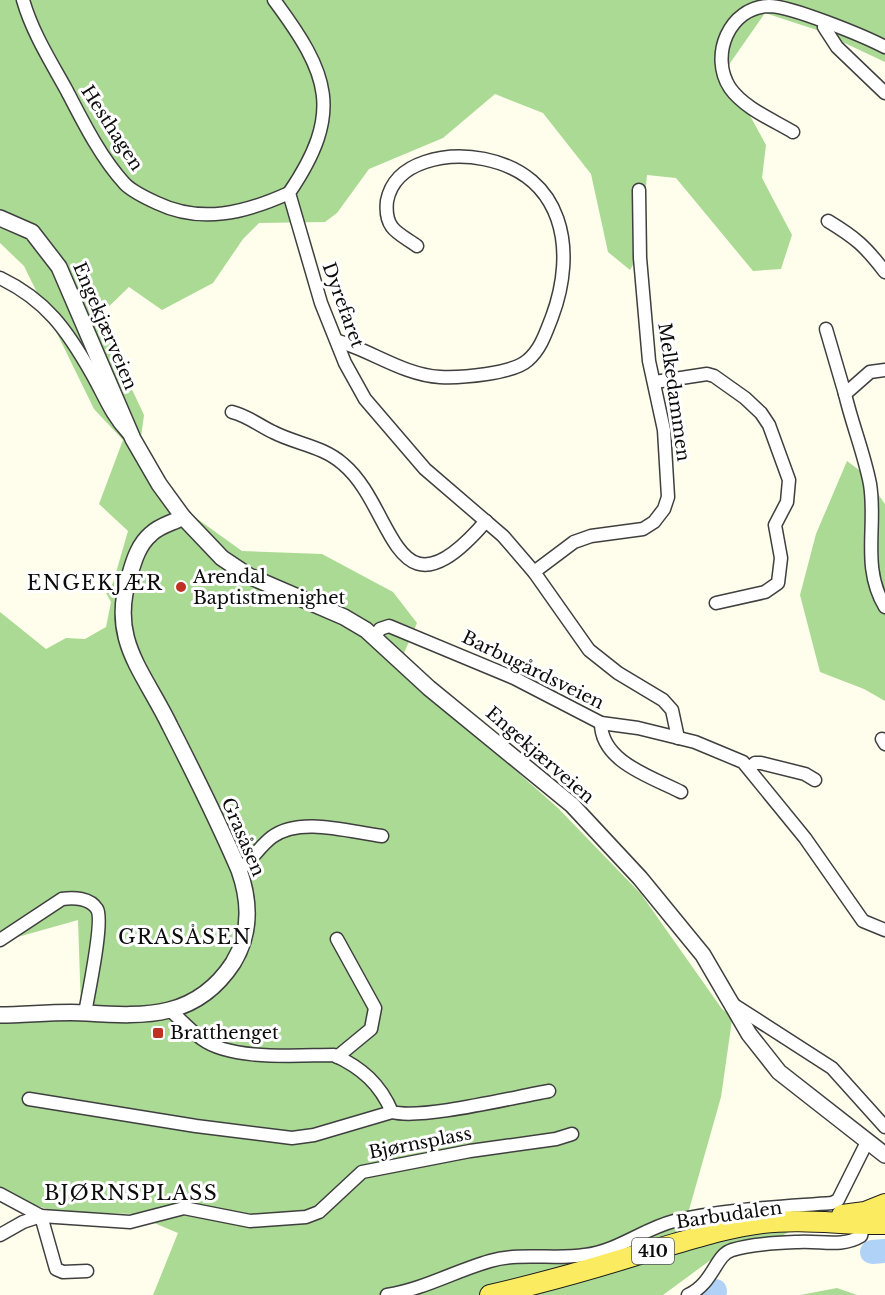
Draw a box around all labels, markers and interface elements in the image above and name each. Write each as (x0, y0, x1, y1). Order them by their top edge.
street label: Hesthagen (76, 81, 148, 175)
street label: Engekjærveien (68, 259, 142, 393)
street label: Dyrefaret (317, 259, 369, 351)
street label: Melkedammen (653, 321, 695, 463)
place label: Arendal Baptistmenighet (192, 566, 346, 609)
district label: ENGEKJÆR (27, 571, 163, 595)
marker: Arendal Baptistmenighet (174, 580, 188, 594)
street label: Barbugårdsveien (458, 626, 608, 714)
street label: Engekjærveien (481, 702, 599, 808)
street label: Grasåsen (217, 794, 269, 880)
district label: GRASÅSEN (118, 924, 252, 949)
place label: Bratthenget (170, 1022, 279, 1044)
marker: Bratthenget (151, 1026, 165, 1040)
street label: Bjørnsplass (367, 1122, 473, 1164)
district label: BJØRNSPLASS (44, 1181, 218, 1205)
street label: Barbudalen (675, 1197, 783, 1233)
road number: 410 (632, 1238, 674, 1264)

